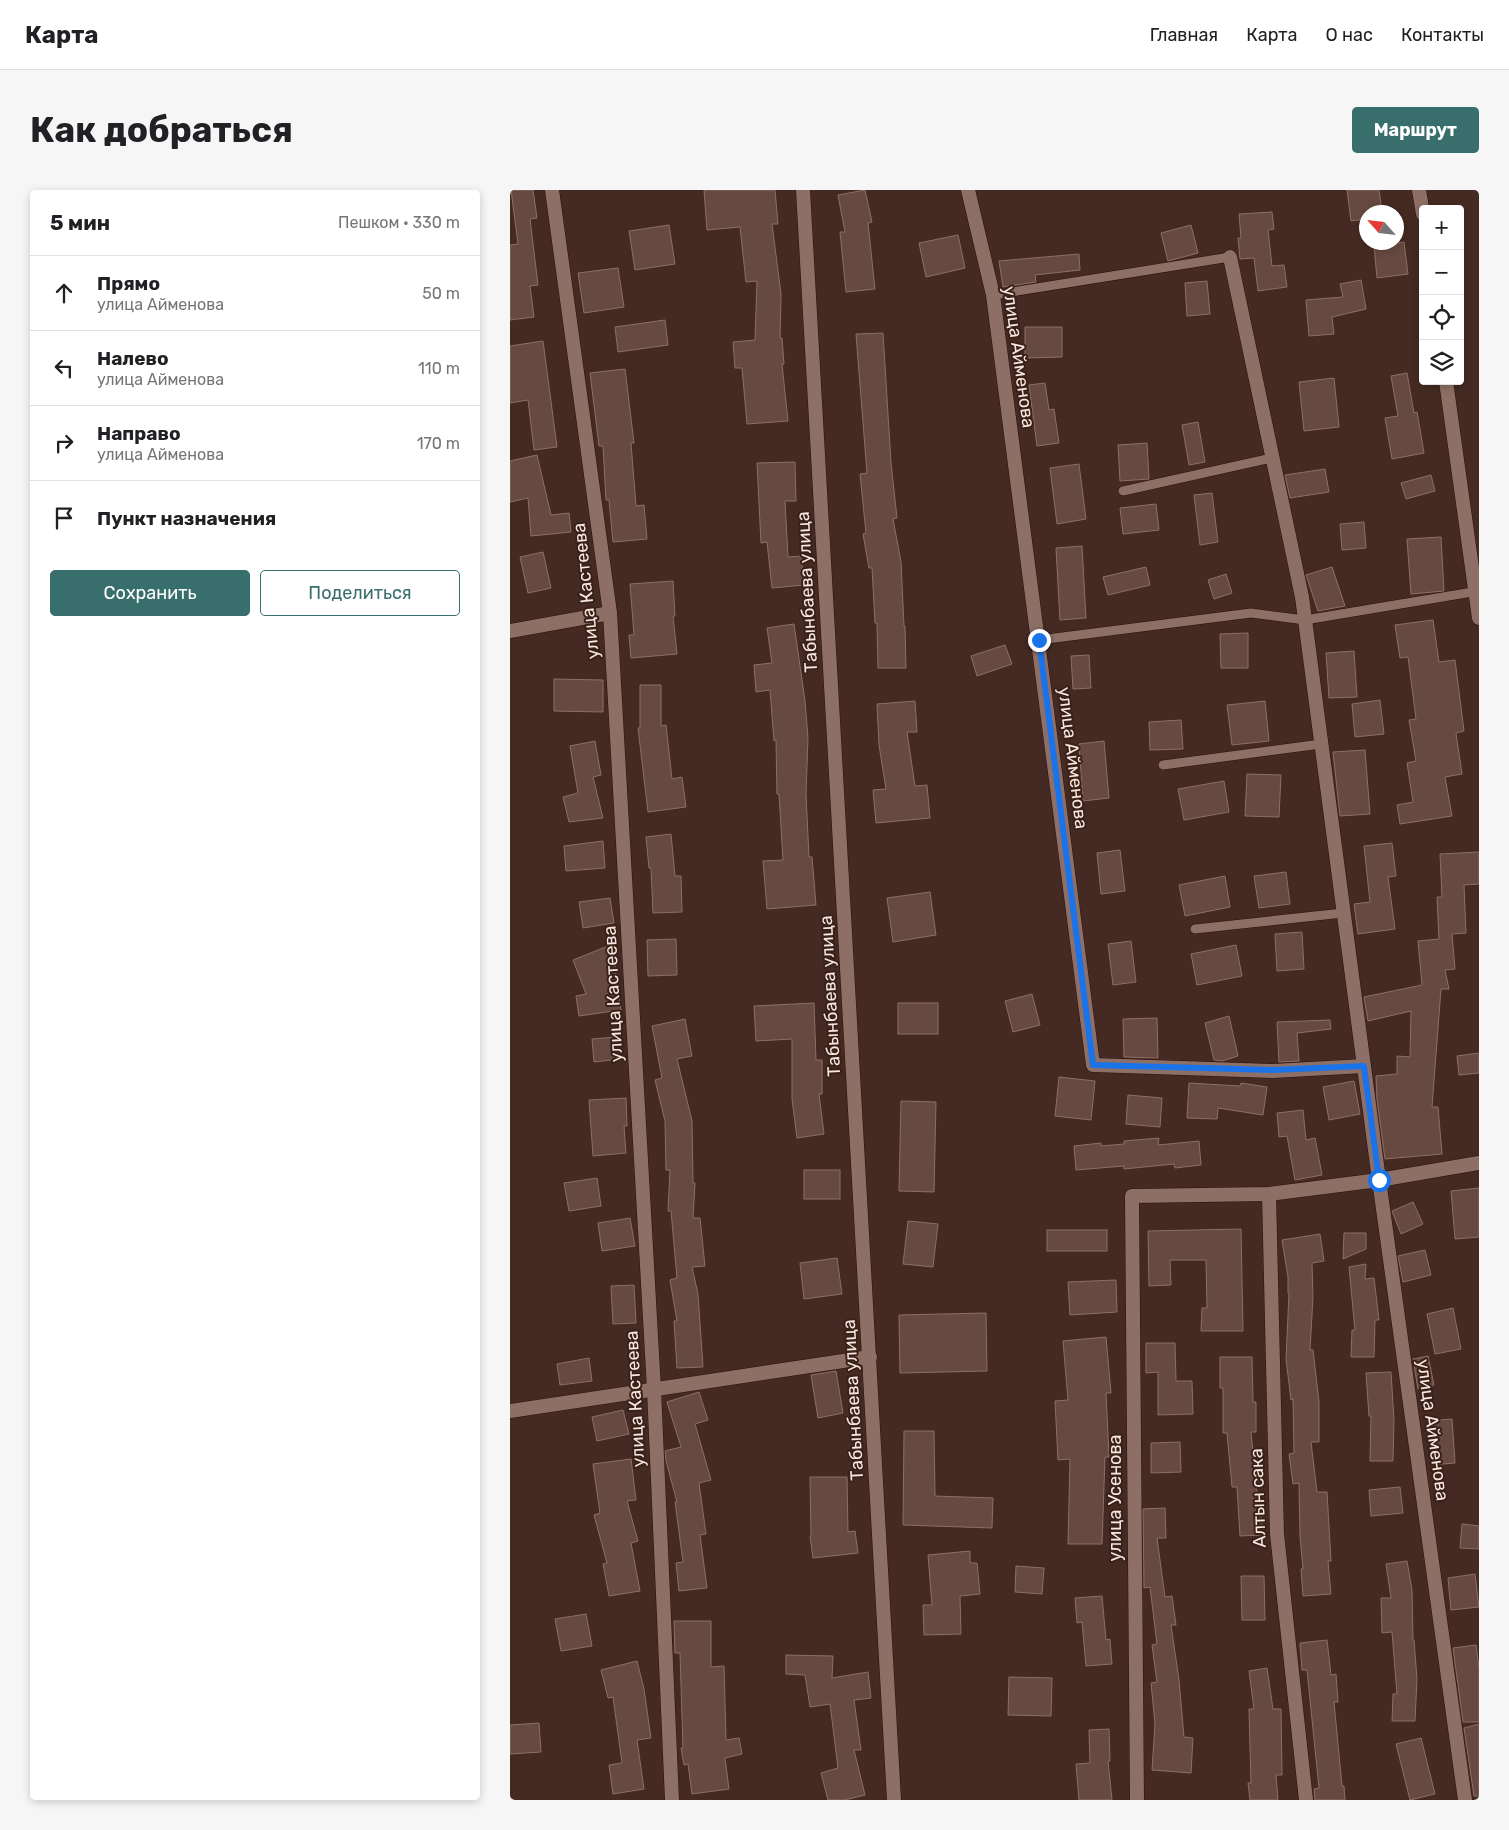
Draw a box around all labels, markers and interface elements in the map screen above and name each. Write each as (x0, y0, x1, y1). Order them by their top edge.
text: Карта (25, 21, 98, 49)
text: Главная (1150, 24, 1218, 46)
text: Карта (1246, 24, 1298, 46)
text: О нас (1326, 24, 1373, 46)
text: Контакты (1401, 24, 1484, 46)
button: Маршрут (1352, 107, 1479, 153)
text: Как добраться (30, 109, 293, 151)
north arrow (1359, 205, 1404, 250)
map controls (1419, 205, 1464, 385)
button: + (1419, 205, 1464, 250)
text: 5 мин (50, 210, 110, 235)
text: Пешком · 330 m (338, 213, 460, 232)
button: − (1419, 250, 1464, 295)
text: Прямо (97, 272, 160, 295)
icon: ahead (50, 279, 78, 307)
text: 50 m (422, 284, 460, 303)
street label: улица Айменова (998, 285, 1040, 429)
text: улица Айменова (97, 295, 224, 314)
button: locate (1419, 295, 1464, 340)
button: layers (1419, 340, 1464, 385)
text: Налево (97, 347, 169, 370)
icon: left (50, 354, 78, 382)
text: 110 m (418, 359, 460, 378)
text: улица Айменова (97, 370, 224, 389)
text: Направо (97, 422, 181, 445)
icon: right (50, 429, 78, 457)
text: 170 m (417, 434, 460, 453)
text: улица Айменова (97, 445, 224, 464)
icon: arrive (50, 504, 78, 532)
text: Пункт назначения (97, 507, 276, 530)
street label: Табынбаева улица (792, 511, 822, 673)
street label: улица Кастеева (568, 522, 604, 660)
button: Сохранить (50, 570, 250, 616)
button: Поделиться (260, 570, 460, 616)
route end (1028, 629, 1051, 652)
street label: улица Айменова (1053, 686, 1093, 830)
street label: Табынбаева улица (815, 915, 845, 1077)
street label: улица Кастеева (598, 925, 628, 1063)
route start (1368, 1169, 1391, 1192)
street label: Табынбаева улица (838, 1319, 868, 1481)
street label: улица Кастеева (620, 1330, 650, 1468)
street label: улица Айменова (1412, 1358, 1454, 1502)
street label: улица Усенова (1104, 1435, 1126, 1561)
street label: Алтын сака (1245, 1448, 1271, 1548)

